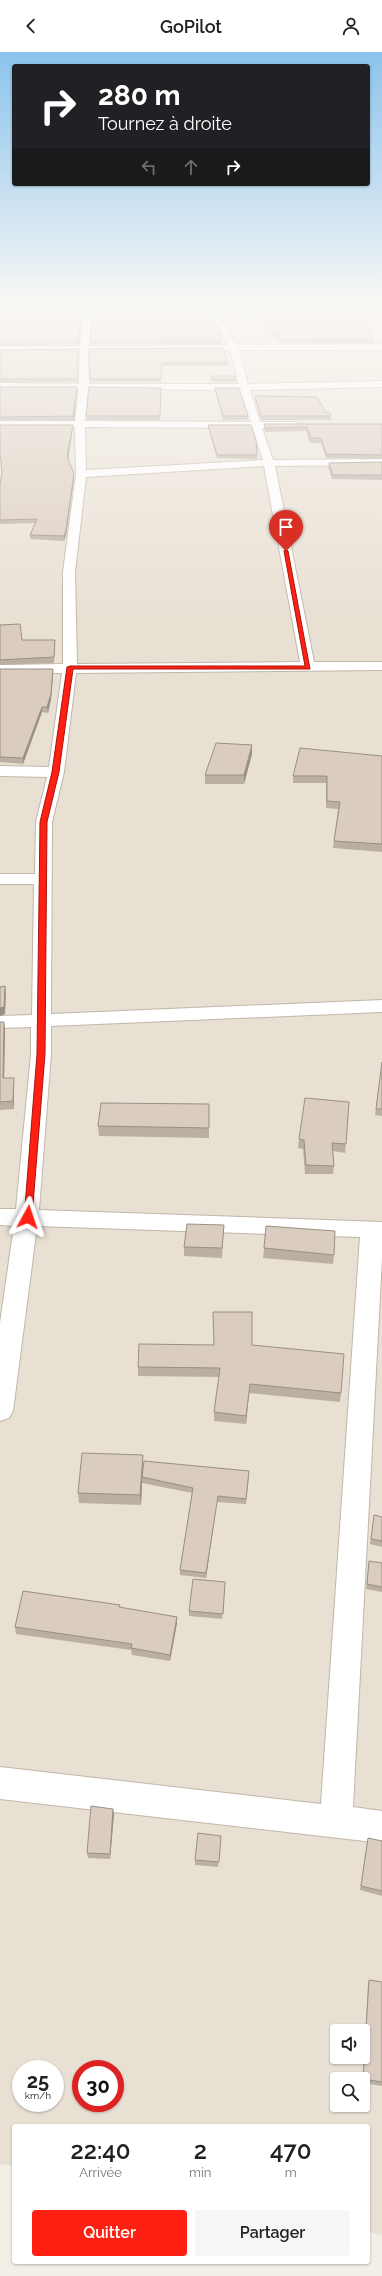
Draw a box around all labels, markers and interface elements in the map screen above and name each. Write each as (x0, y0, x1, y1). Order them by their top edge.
icon: back (20, 15, 42, 37)
icon: person (340, 15, 362, 37)
text: GoPilot (160, 16, 222, 37)
text: 280 m (98, 79, 181, 112)
icon: right (32, 80, 84, 132)
text: Tournez à droite (98, 113, 232, 134)
icon: left (138, 156, 160, 178)
icon: ahead (180, 156, 202, 178)
icon: right (222, 156, 244, 178)
pin (269, 510, 303, 551)
icon: arrive (275, 516, 297, 538)
position arrow (7, 1196, 49, 1238)
map controls (330, 2024, 370, 2112)
button: sound (330, 2024, 370, 2064)
speed limit sign: 30 (72, 2060, 124, 2112)
text: 25 (27, 2069, 49, 2093)
button: search (330, 2072, 370, 2112)
text: km/h (25, 2090, 51, 2101)
text: 22:40 (71, 2136, 131, 2165)
text: 2 (194, 2136, 207, 2165)
text: 470 (270, 2136, 311, 2165)
text: Arrivée (79, 2165, 122, 2180)
text: min (189, 2165, 211, 2180)
text: m (285, 2165, 297, 2180)
button: Quitter (32, 2210, 187, 2256)
button: Partager (195, 2210, 350, 2256)

